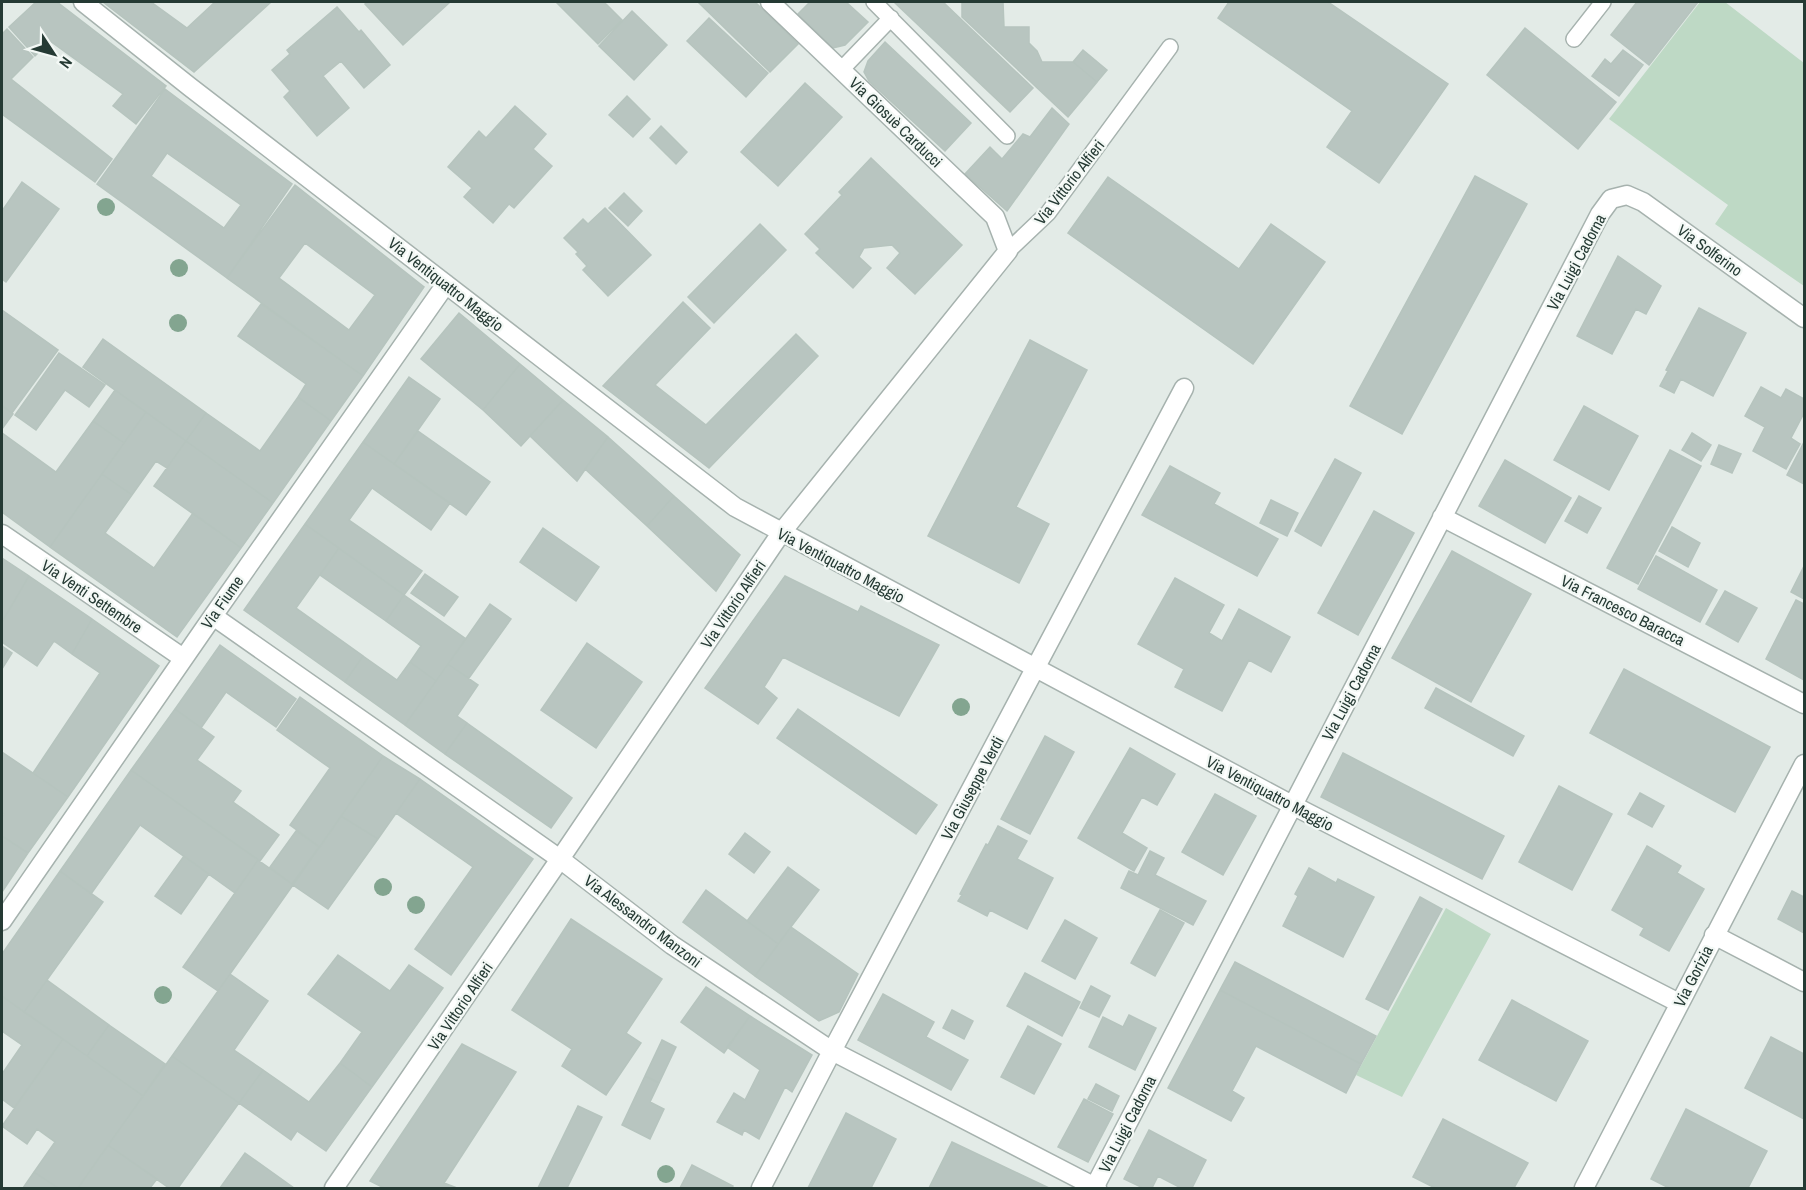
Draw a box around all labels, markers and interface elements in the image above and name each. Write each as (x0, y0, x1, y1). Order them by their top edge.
north arrow (24, 24, 84, 84)
text: N (54, 53, 78, 73)
street label: Via Giosuè Carducci (845, 72, 947, 172)
street label: Via Vittorio Alfieri (1029, 135, 1109, 229)
street label: Via Luigi Cadorna (1541, 209, 1611, 314)
street label: Via Solferino (1673, 219, 1747, 281)
street label: Via Ventiquattro Maggio (384, 232, 508, 336)
street label: Via Ventiquattro Maggio (773, 522, 909, 608)
street label: Via Venti Settembre (37, 554, 147, 638)
street label: Via Vittorio Alfieri (695, 555, 771, 653)
street label: Via Francesco Baracca (1557, 569, 1689, 651)
street label: Via Fiume (196, 571, 248, 633)
street label: Via Luigi Cadorna (1316, 639, 1386, 744)
street label: Via Giuseppe Verdi (935, 732, 1009, 844)
street label: Via Ventiquattro Maggio (1202, 750, 1338, 836)
street label: Via Alessandro Manzoni (580, 869, 706, 973)
street label: Via Gorizia (1668, 941, 1718, 1010)
street label: Via Vittorio Alfieri (422, 957, 498, 1055)
street label: Via Luigi Cadorna (1093, 1071, 1161, 1176)

